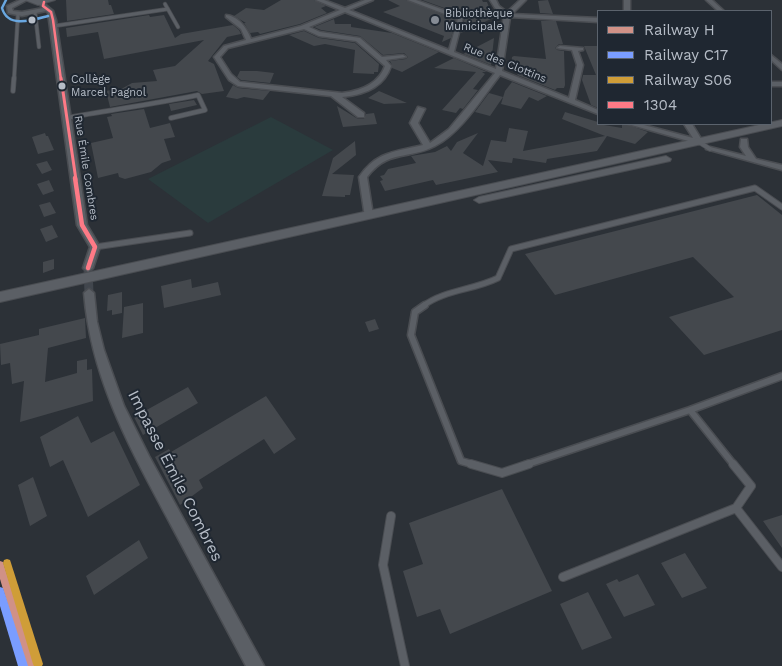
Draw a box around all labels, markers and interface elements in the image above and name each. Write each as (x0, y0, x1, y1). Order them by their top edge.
place label: Bibliothèque Municipale (445, 7, 513, 33)
legend (597, 10, 772, 125)
marker: Bibliothèque Municipale (429, 14, 441, 26)
unlabelled marker (27, 15, 37, 25)
text: Railway H (644, 21, 715, 39)
street label: Rue des Clottins (462, 40, 548, 86)
text: Railway C17 (644, 46, 728, 64)
text: Railway S06 (644, 71, 732, 89)
place label: Collège Marcel Pagnol (71, 73, 146, 99)
marker: Collège Marcel Pagnol (57, 81, 67, 91)
text: 1304 (644, 96, 677, 114)
street label: Rue Émile Combres (71, 115, 101, 221)
street label: Impasse Émile Combres (123, 387, 227, 565)

